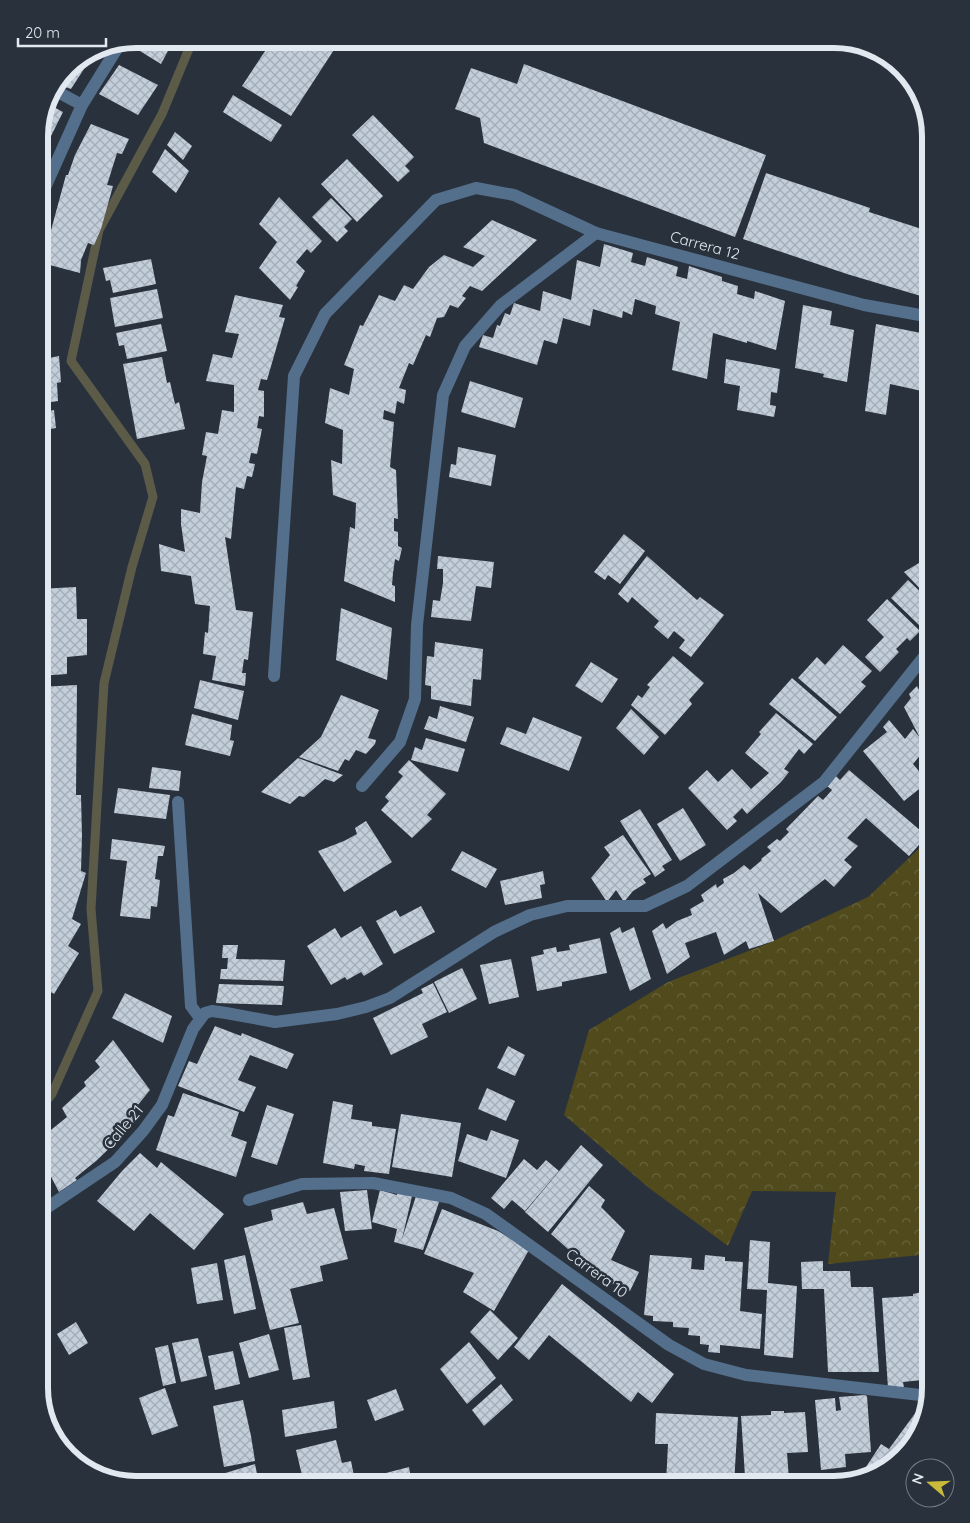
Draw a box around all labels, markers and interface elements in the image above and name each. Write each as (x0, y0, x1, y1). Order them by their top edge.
scale bar (18, 15, 105, 47)
text: 20 m (25, 23, 60, 42)
street label: Carrera 12 (668, 227, 742, 263)
street label: Calle 21 (99, 1101, 147, 1153)
street label: Carrera 10 (562, 1244, 632, 1302)
north arrow (905, 1458, 955, 1508)
text: N (908, 1471, 928, 1487)

